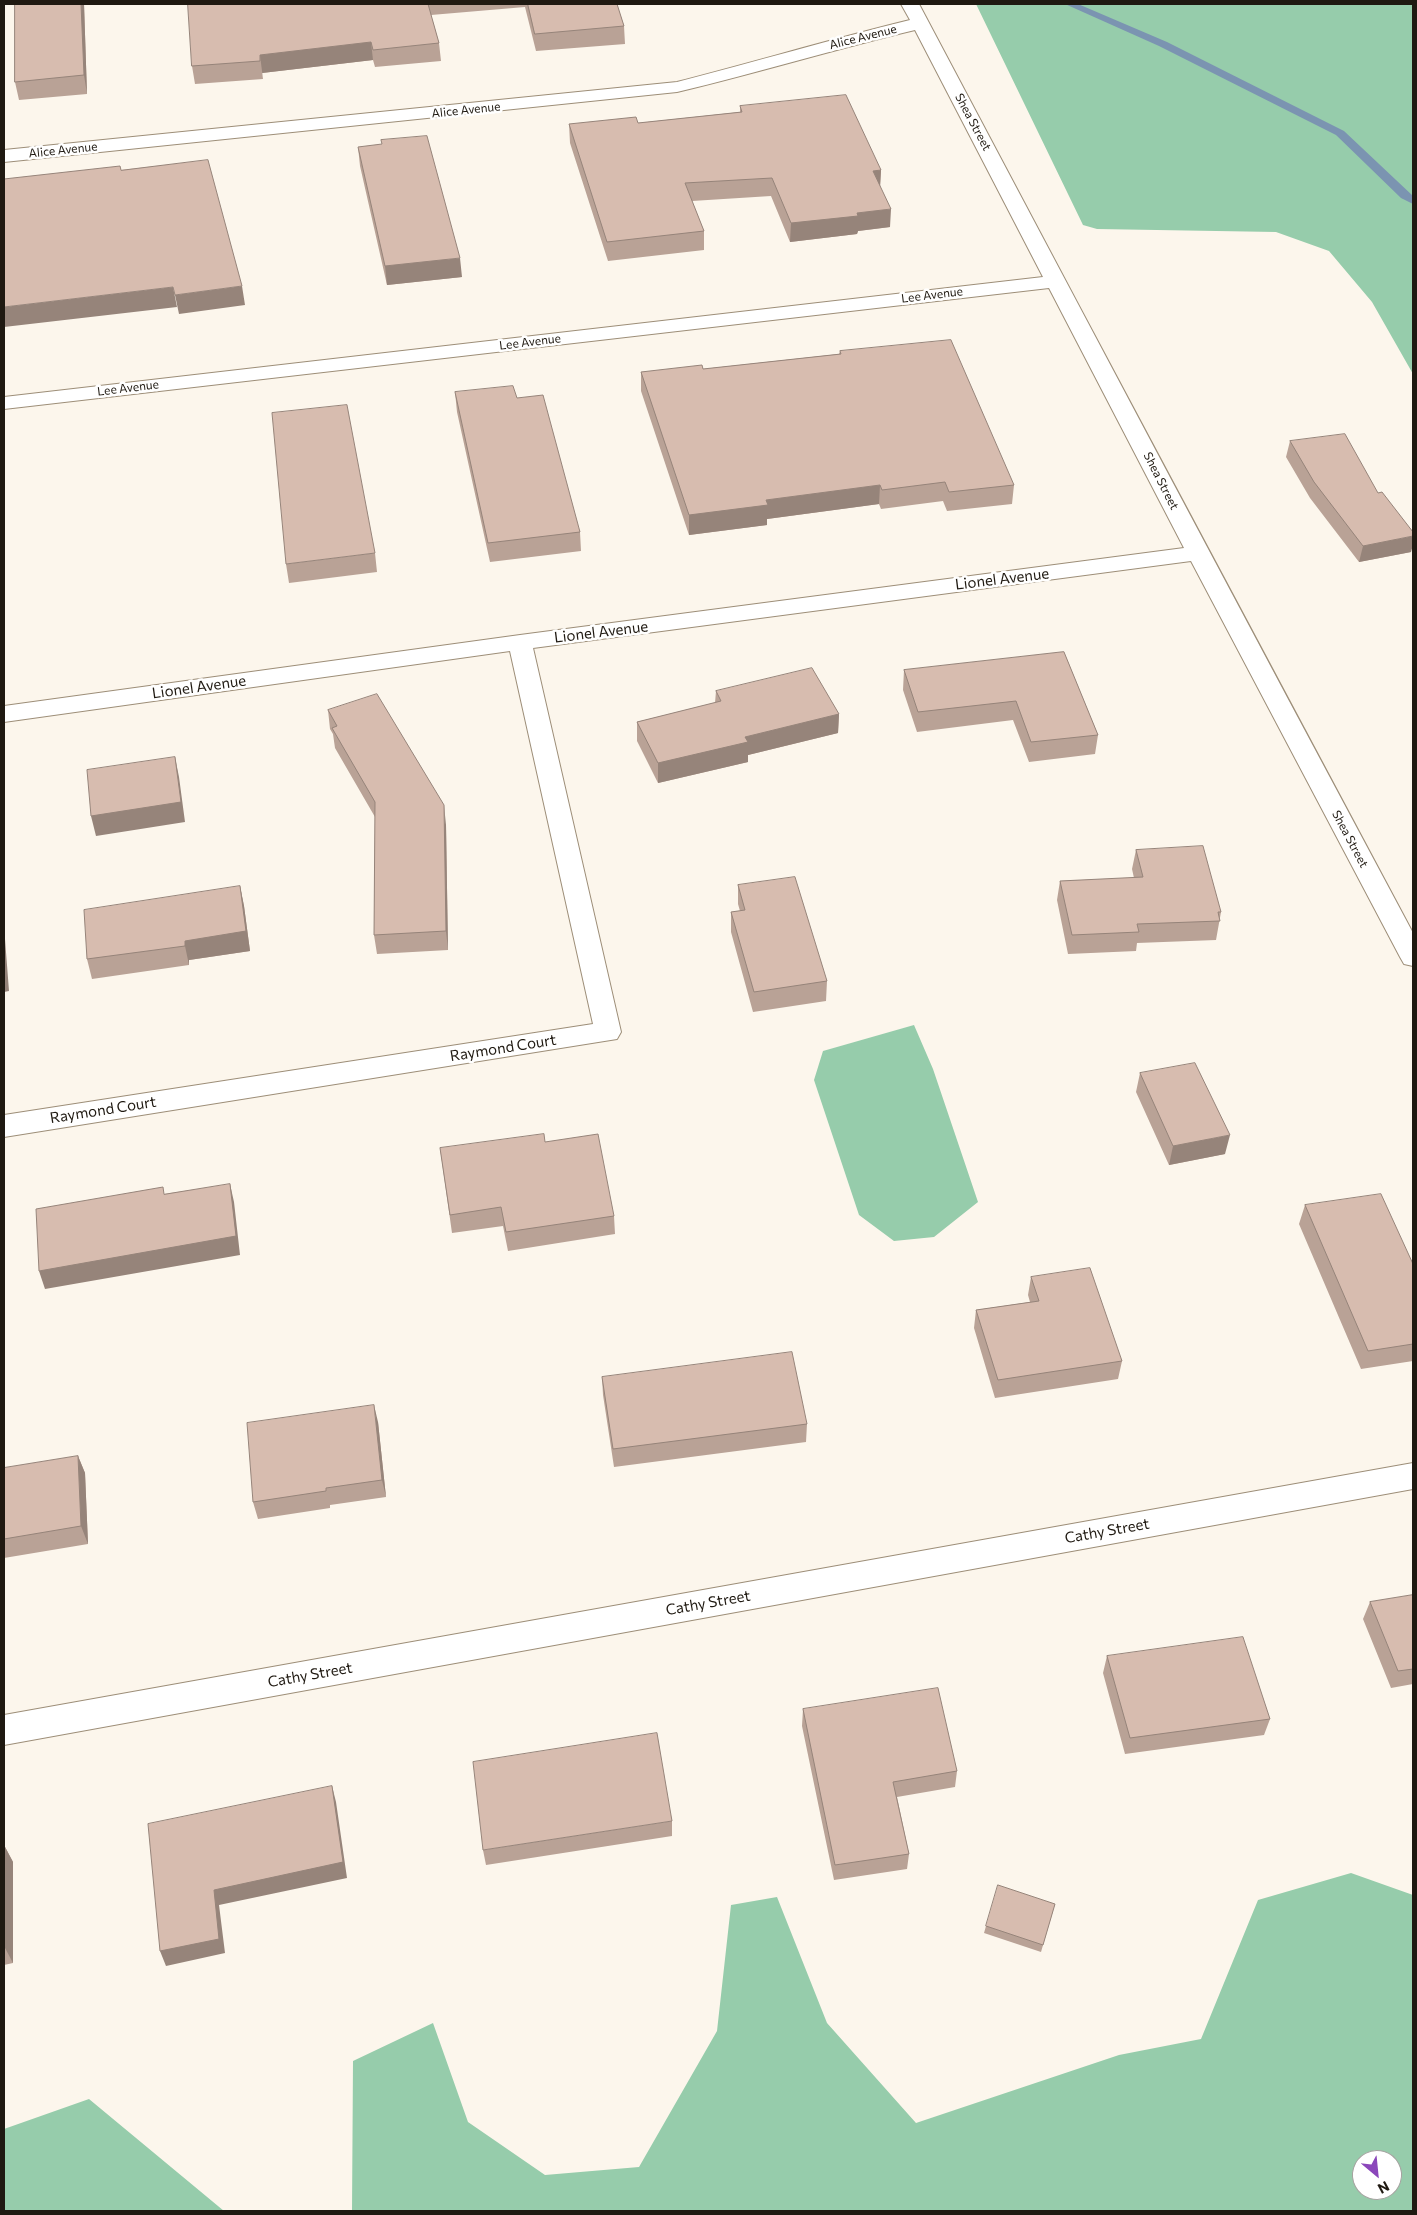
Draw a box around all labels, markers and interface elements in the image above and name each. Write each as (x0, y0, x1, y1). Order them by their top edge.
street label: Alice Avenue (828, 22, 898, 52)
street label: Shea Street (952, 91, 994, 153)
street label: Alice Avenue (431, 99, 501, 121)
street label: Alice Avenue (28, 139, 98, 161)
street label: Lee Avenue (900, 284, 964, 306)
street label: Lee Avenue (498, 331, 562, 353)
street label: Lee Avenue (96, 377, 160, 399)
street label: Shea Street (1140, 450, 1182, 512)
street label: Lionel Avenue (954, 564, 1050, 594)
street label: Lionel Avenue (553, 617, 649, 647)
street label: Lionel Avenue (151, 672, 247, 702)
street label: Shea Street (1329, 808, 1371, 870)
street label: Raymond Court (449, 1031, 557, 1065)
street label: Raymond Court (49, 1093, 157, 1127)
street label: Cathy Street (1063, 1515, 1151, 1547)
street label: Cathy Street (664, 1587, 752, 1619)
street label: Cathy Street (266, 1659, 354, 1691)
north arrow (1352, 2150, 1402, 2200)
text: N (1375, 2178, 1392, 2198)

